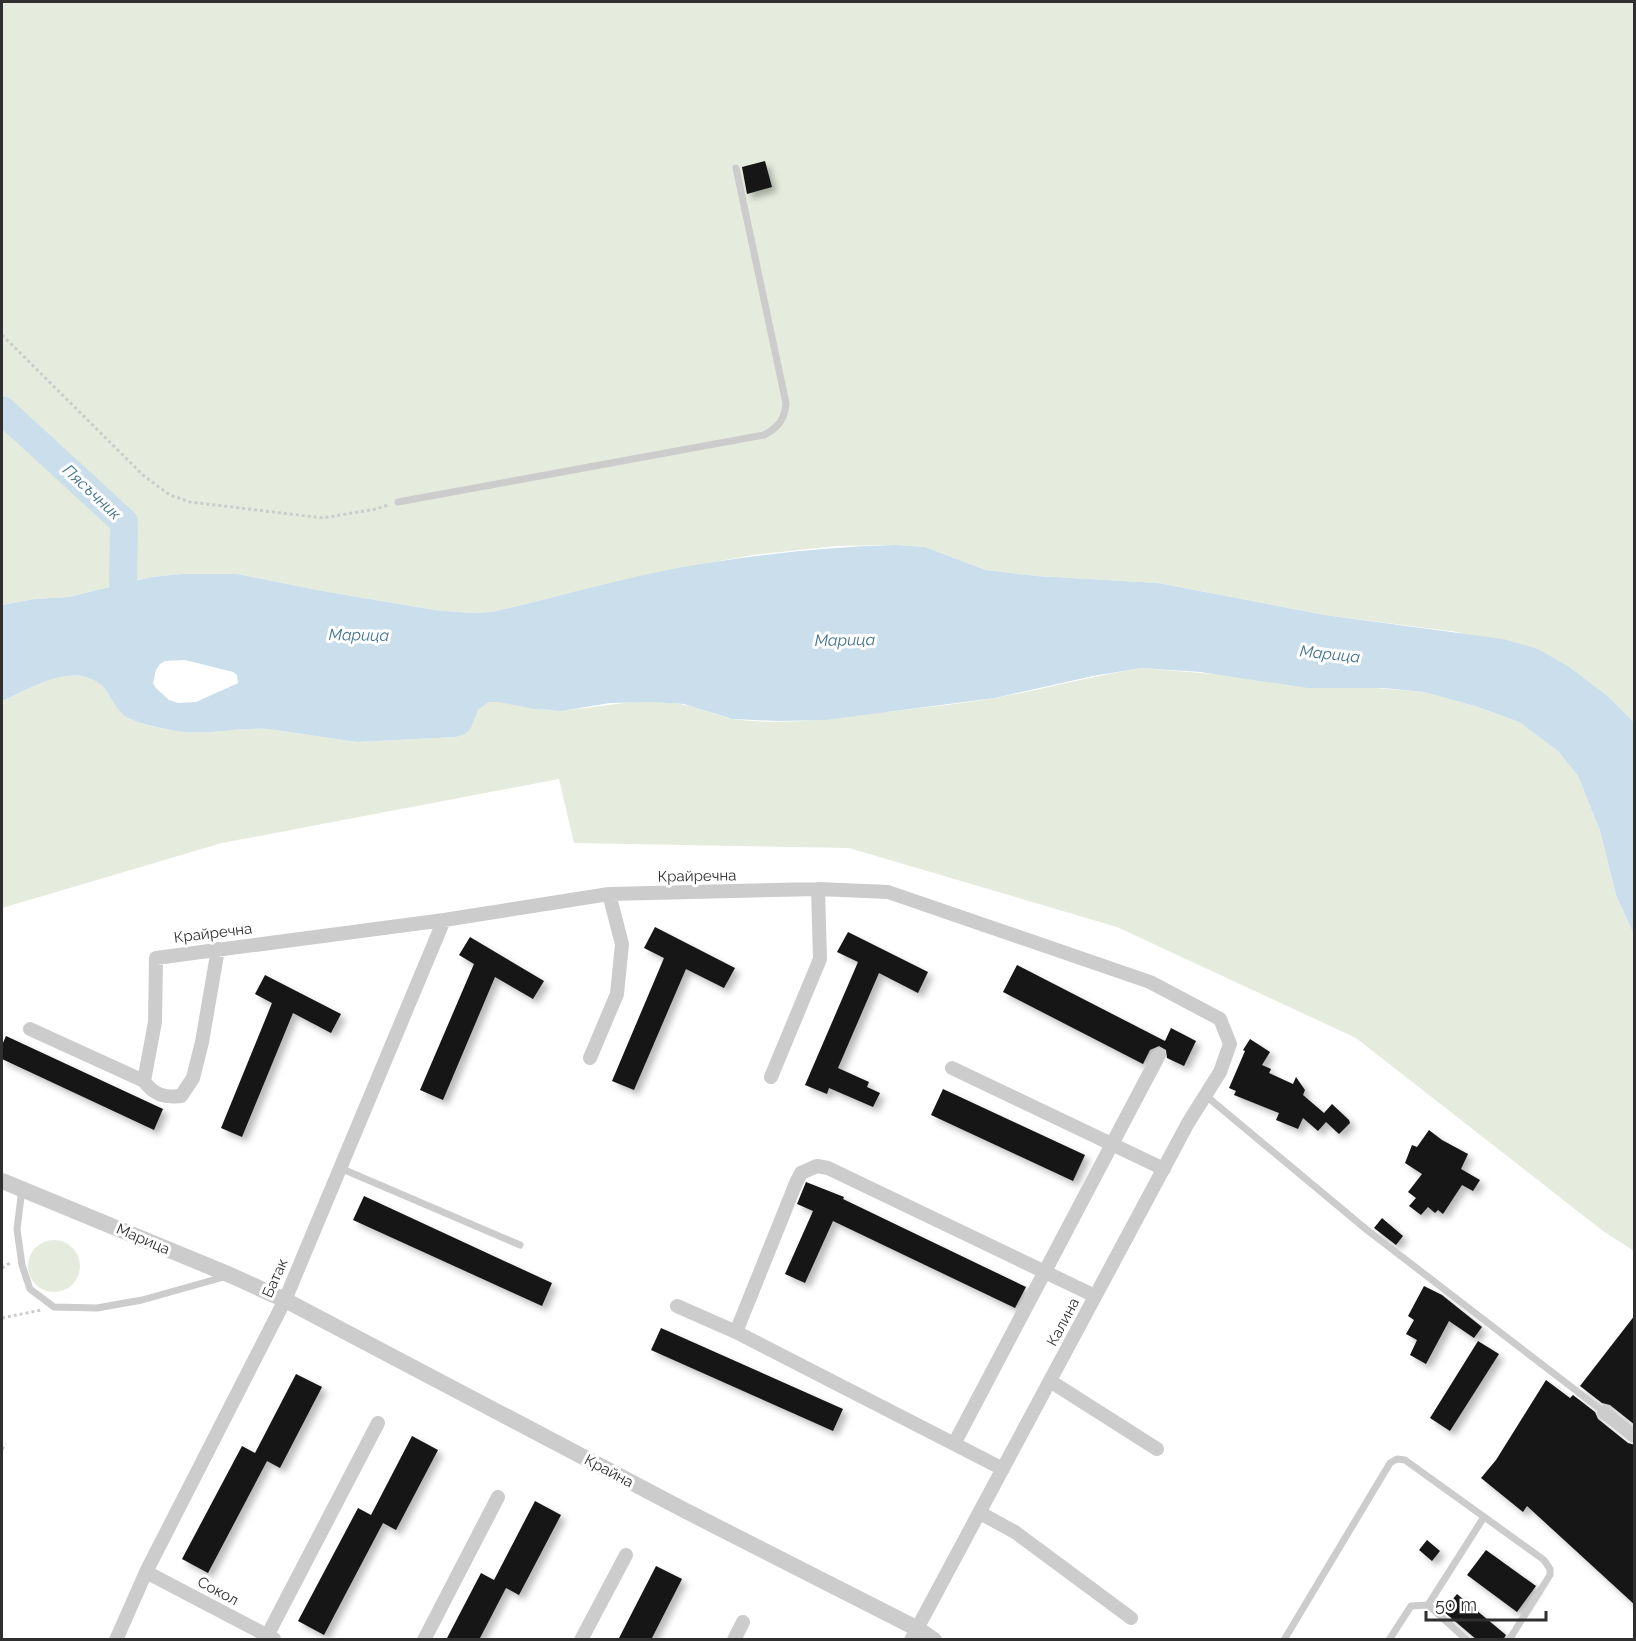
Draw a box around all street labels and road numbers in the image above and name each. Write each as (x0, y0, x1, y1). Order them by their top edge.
street label: Крайречна (658, 866, 736, 886)
street label: Крайречна (173, 919, 253, 947)
street label: Марица (114, 1220, 172, 1258)
street label: Батак (258, 1255, 292, 1300)
street label: Калина (1043, 1295, 1083, 1349)
street label: Крайна (581, 1451, 637, 1491)
street label: Сокол (194, 1573, 242, 1609)

